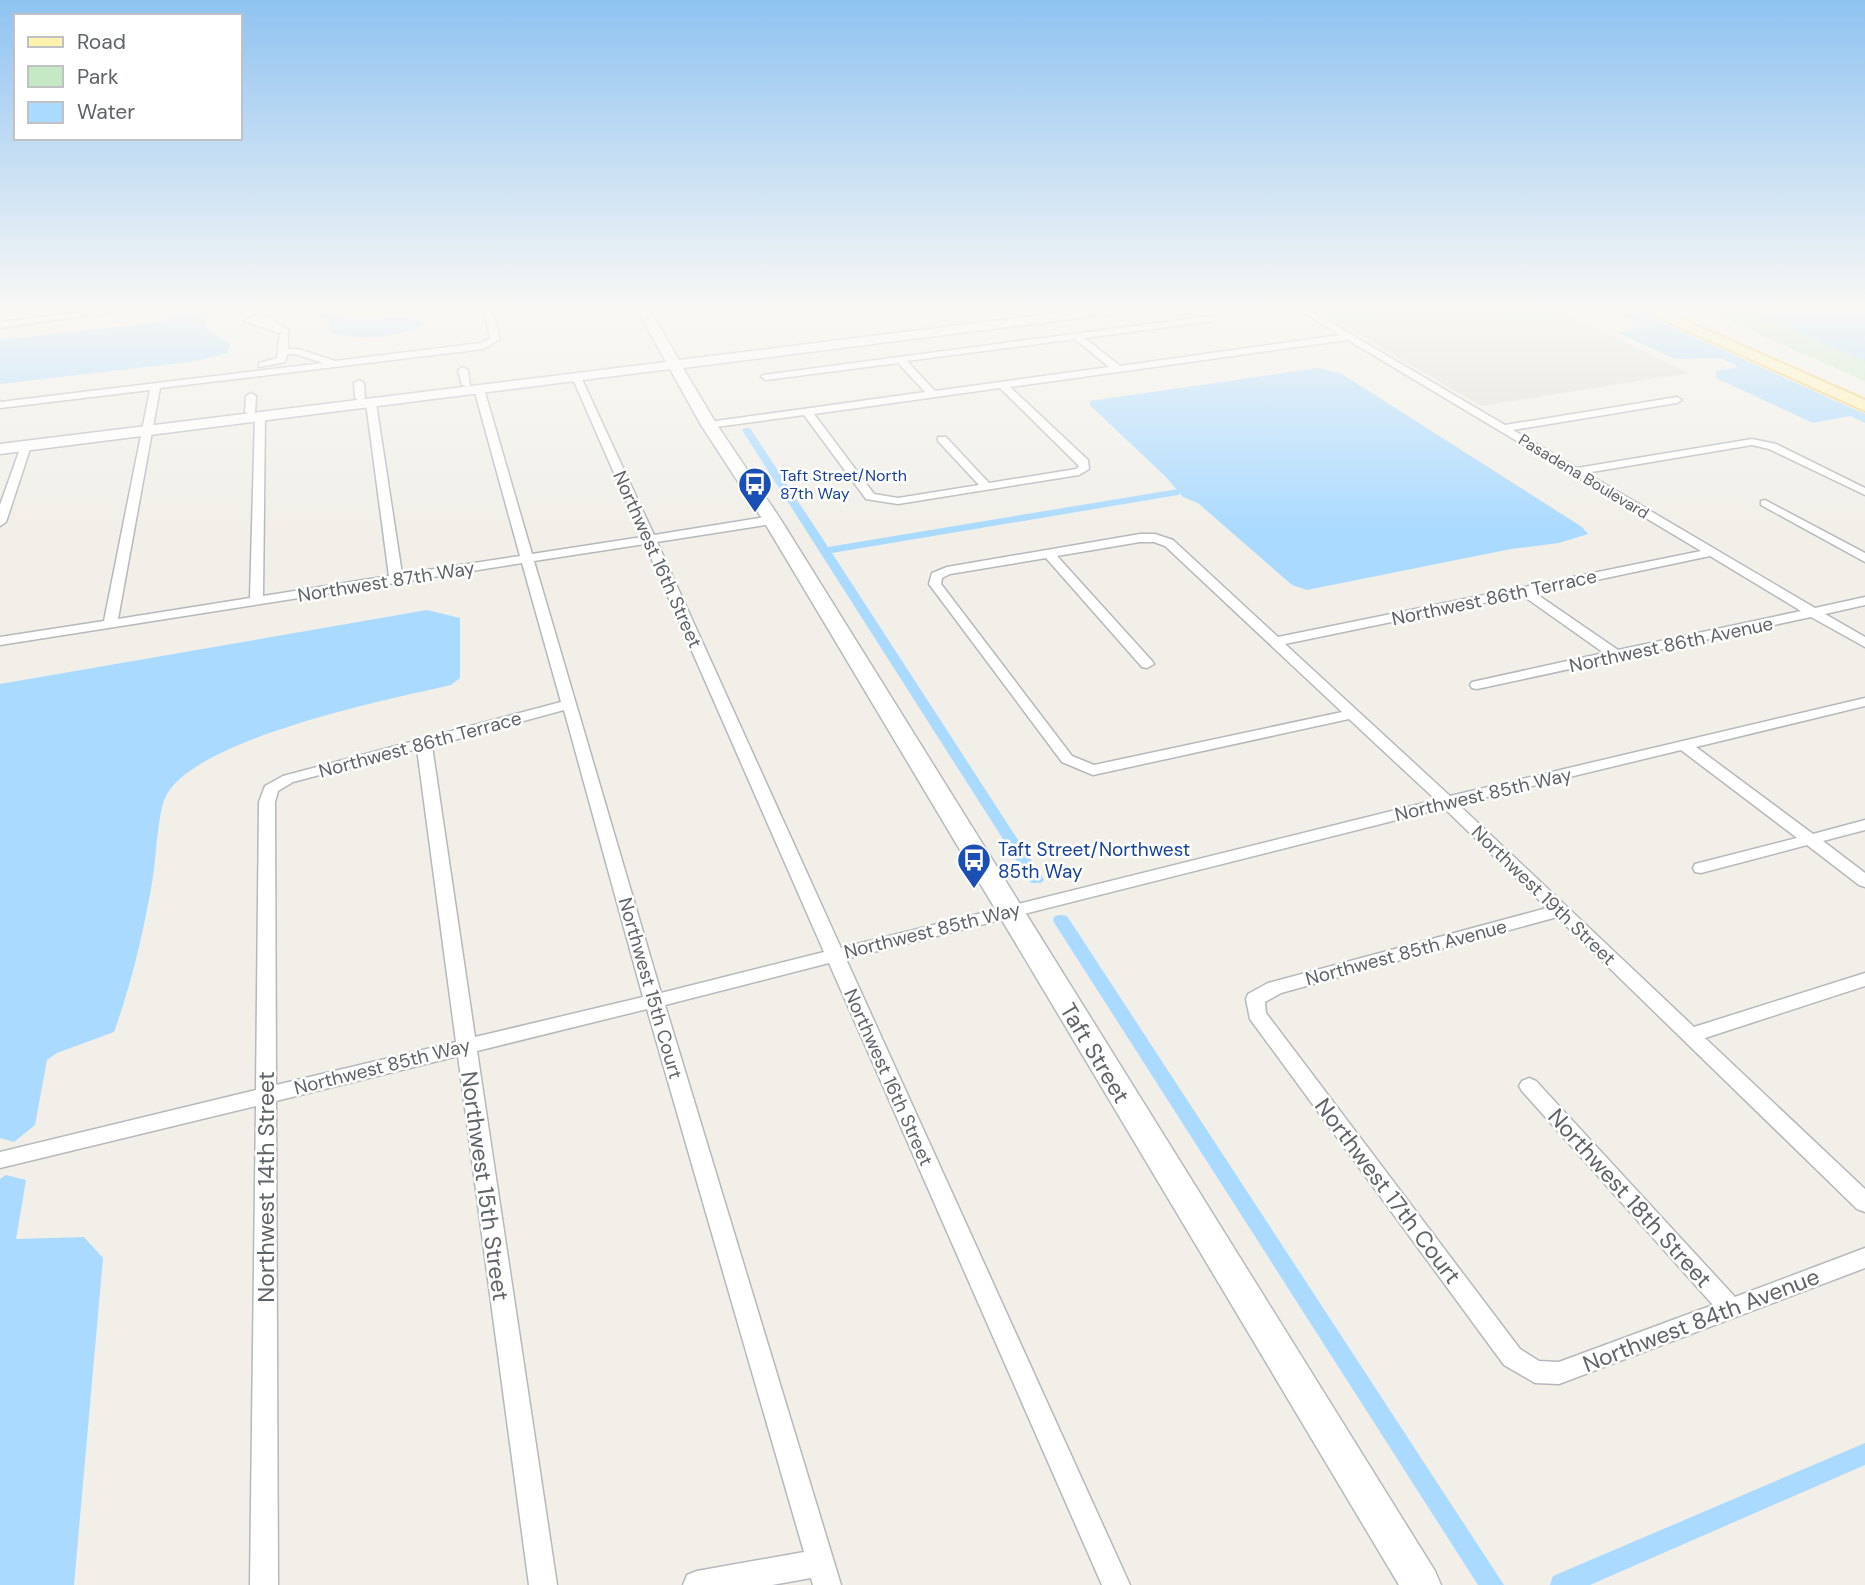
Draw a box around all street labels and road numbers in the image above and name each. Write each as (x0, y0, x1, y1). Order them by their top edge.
street label: Pasadena Boulevard (1515, 429, 1653, 524)
street label: Northwest 16th Street (607, 467, 708, 652)
street label: Northwest 87th Way (296, 555, 477, 608)
street label: Northwest 86th Terrace (1389, 564, 1599, 631)
street label: Northwest 86th Avenue (1567, 611, 1775, 678)
street label: Northwest 86th Terrace (316, 705, 524, 784)
street label: Northwest 85th Way (1392, 762, 1575, 827)
street label: Northwest 19th Street (1466, 820, 1621, 971)
street label: Northwest 15th Court (613, 895, 688, 1082)
street label: Northwest 85th Way (841, 896, 1023, 965)
street label: Northwest 85th Avenue (1303, 914, 1510, 991)
street label: Northwest 16th Street (838, 985, 939, 1170)
street label: Taft Street (1053, 997, 1137, 1109)
street label: Northwest 85th Way (291, 1032, 473, 1101)
street label: Northwest 15th Street (454, 1069, 516, 1303)
street label: Northwest 14th Street (251, 1071, 281, 1303)
street label: Northwest 17th Court (1308, 1092, 1468, 1290)
street label: Northwest 18th Street (1541, 1102, 1719, 1294)
street label: Northwest 84th Avenue (1578, 1261, 1824, 1379)

